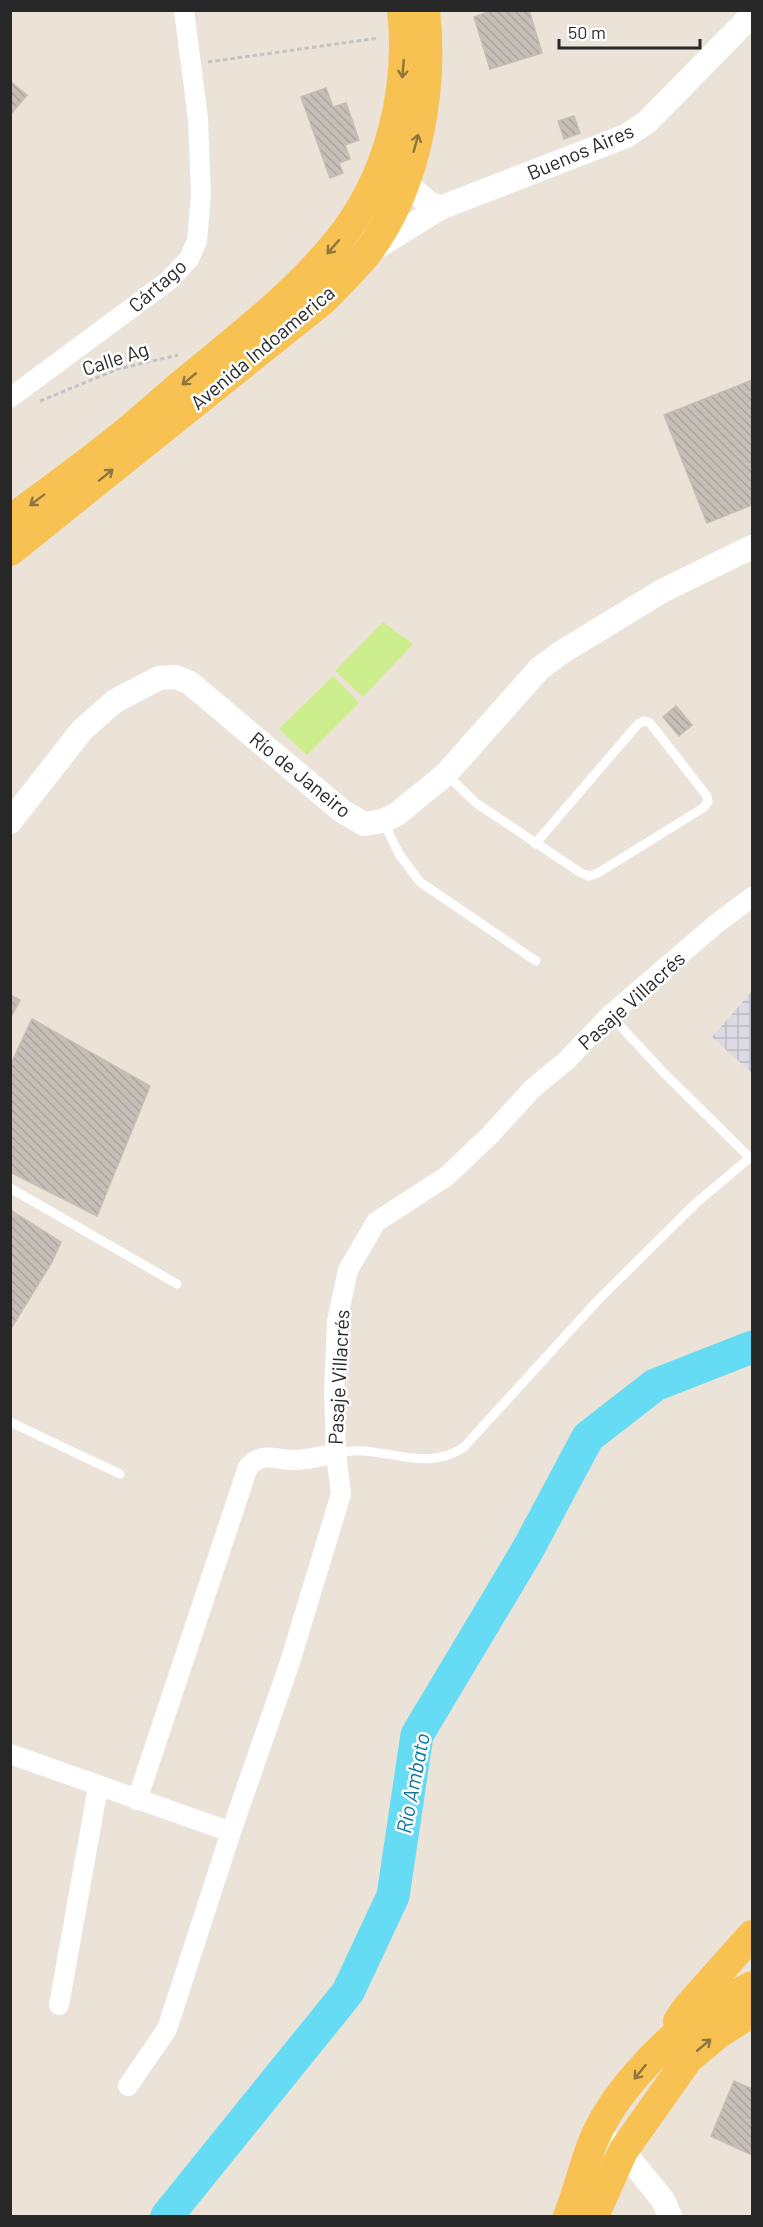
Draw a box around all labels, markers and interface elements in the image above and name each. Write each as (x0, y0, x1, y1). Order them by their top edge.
scale bar (559, 12, 700, 50)
text: 50 m (568, 21, 606, 43)
one-way arrow (397, 58, 408, 78)
street label: Buenos Aires (523, 118, 637, 184)
one-way arrow (410, 133, 422, 152)
one-way arrow (326, 239, 339, 255)
street label: Cártago (123, 253, 191, 317)
street label: Avenida Indoamerica (185, 280, 339, 414)
street label: Calle Ag (79, 336, 151, 380)
one-way arrow (181, 372, 197, 385)
one-way arrow (97, 469, 113, 482)
one-way arrow (29, 494, 45, 507)
street label: Río de Janeiro (246, 726, 356, 822)
street label: Pasaje Villacrés (573, 946, 689, 1054)
street label: Pasaje Villacrés (322, 1309, 354, 1445)
water label: Río Ambato (390, 1731, 434, 1835)
one-way arrow (696, 2039, 712, 2052)
one-way arrow (634, 2064, 647, 2080)

